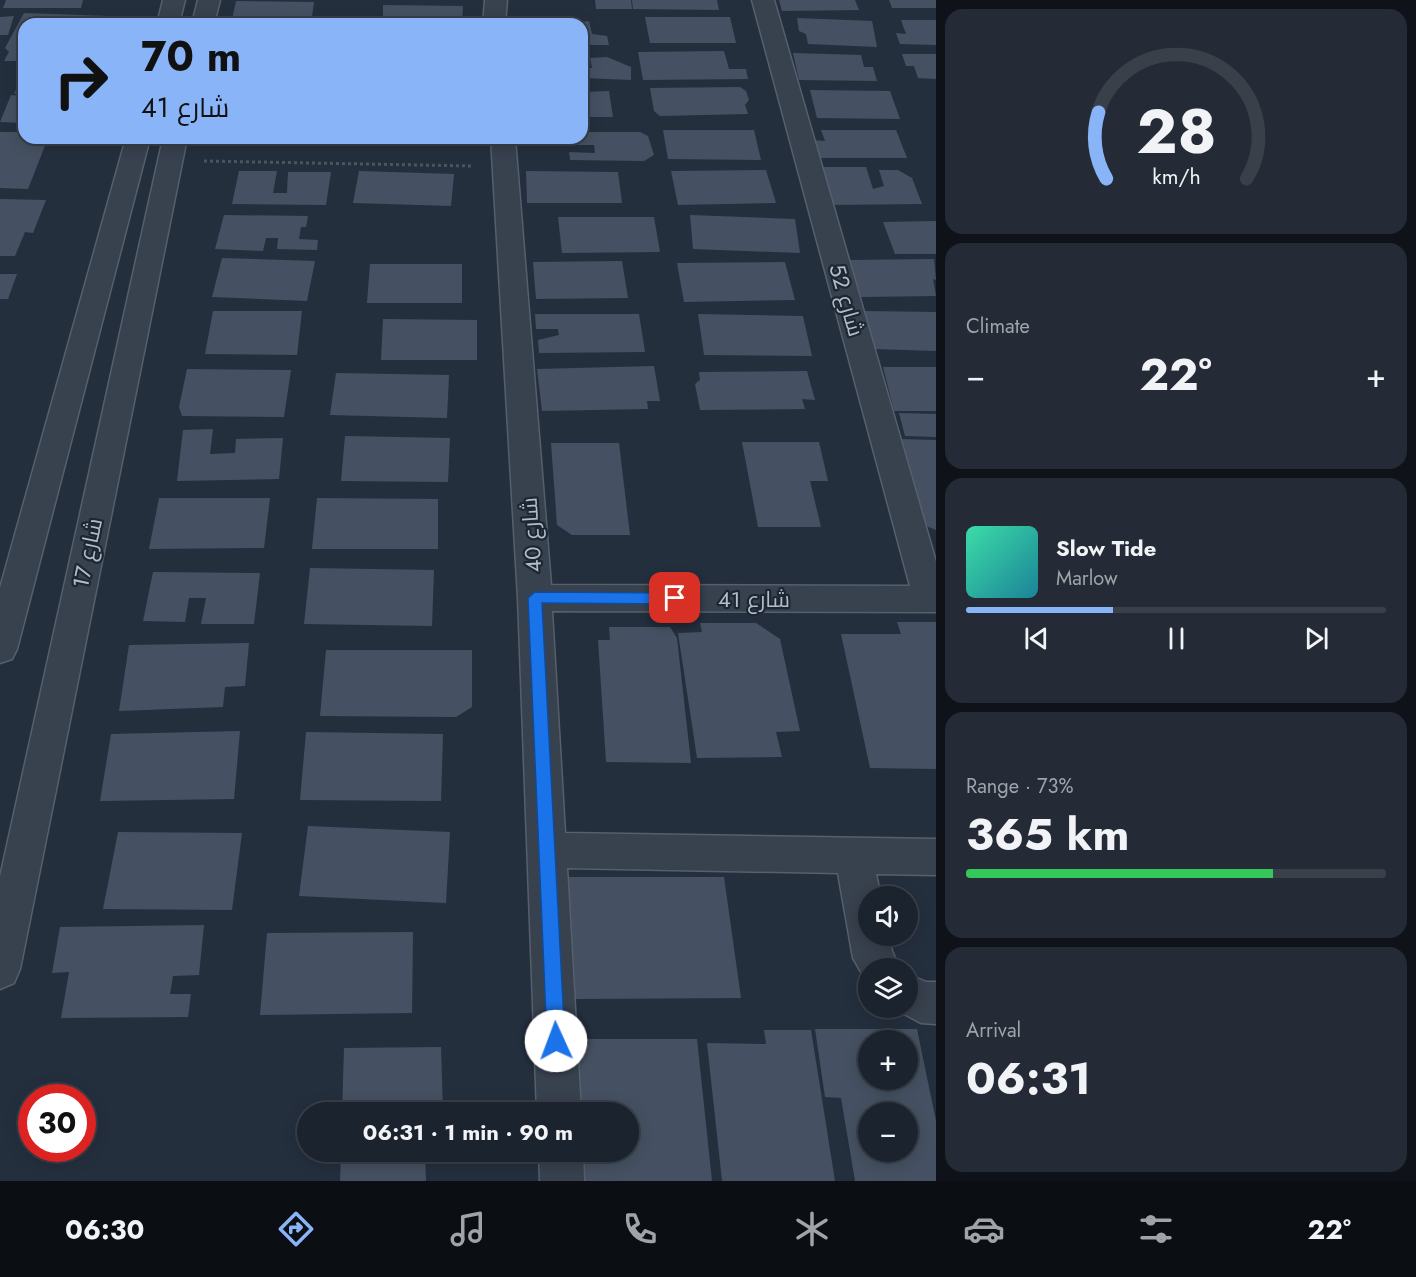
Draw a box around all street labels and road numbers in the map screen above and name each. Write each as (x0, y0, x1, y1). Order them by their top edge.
street label: شارع 52 (821, 260, 873, 340)
street label: شارع 40 (512, 496, 550, 574)
street label: شارع 17 (64, 515, 110, 591)
street label: شارع 41 (718, 583, 790, 615)

